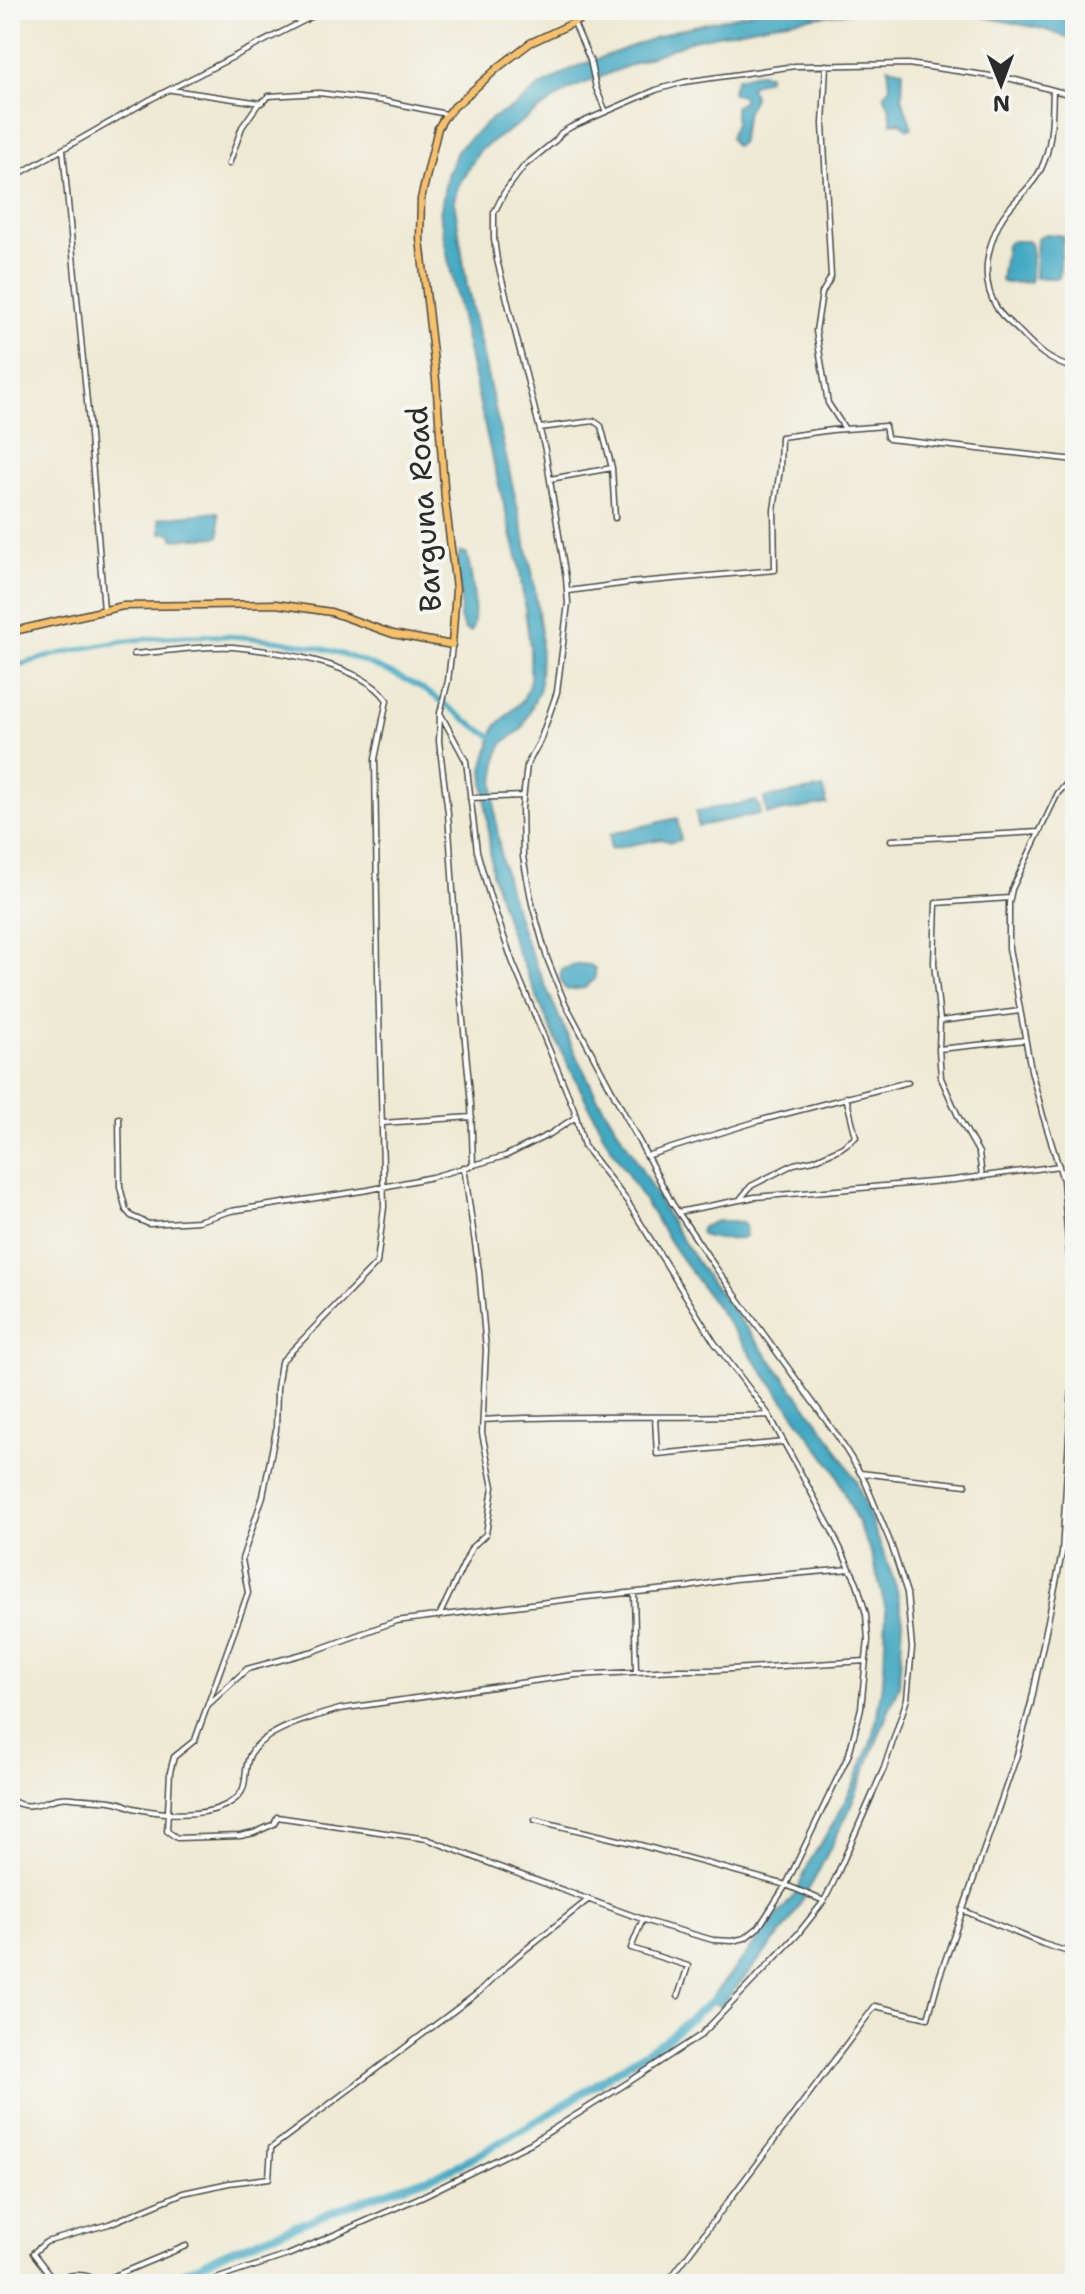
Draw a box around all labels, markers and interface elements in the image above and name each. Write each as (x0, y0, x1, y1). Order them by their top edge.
north arrow (961, 44, 1041, 124)
text: N (992, 89, 1010, 118)
street label: Barguna Road (396, 405, 451, 613)

